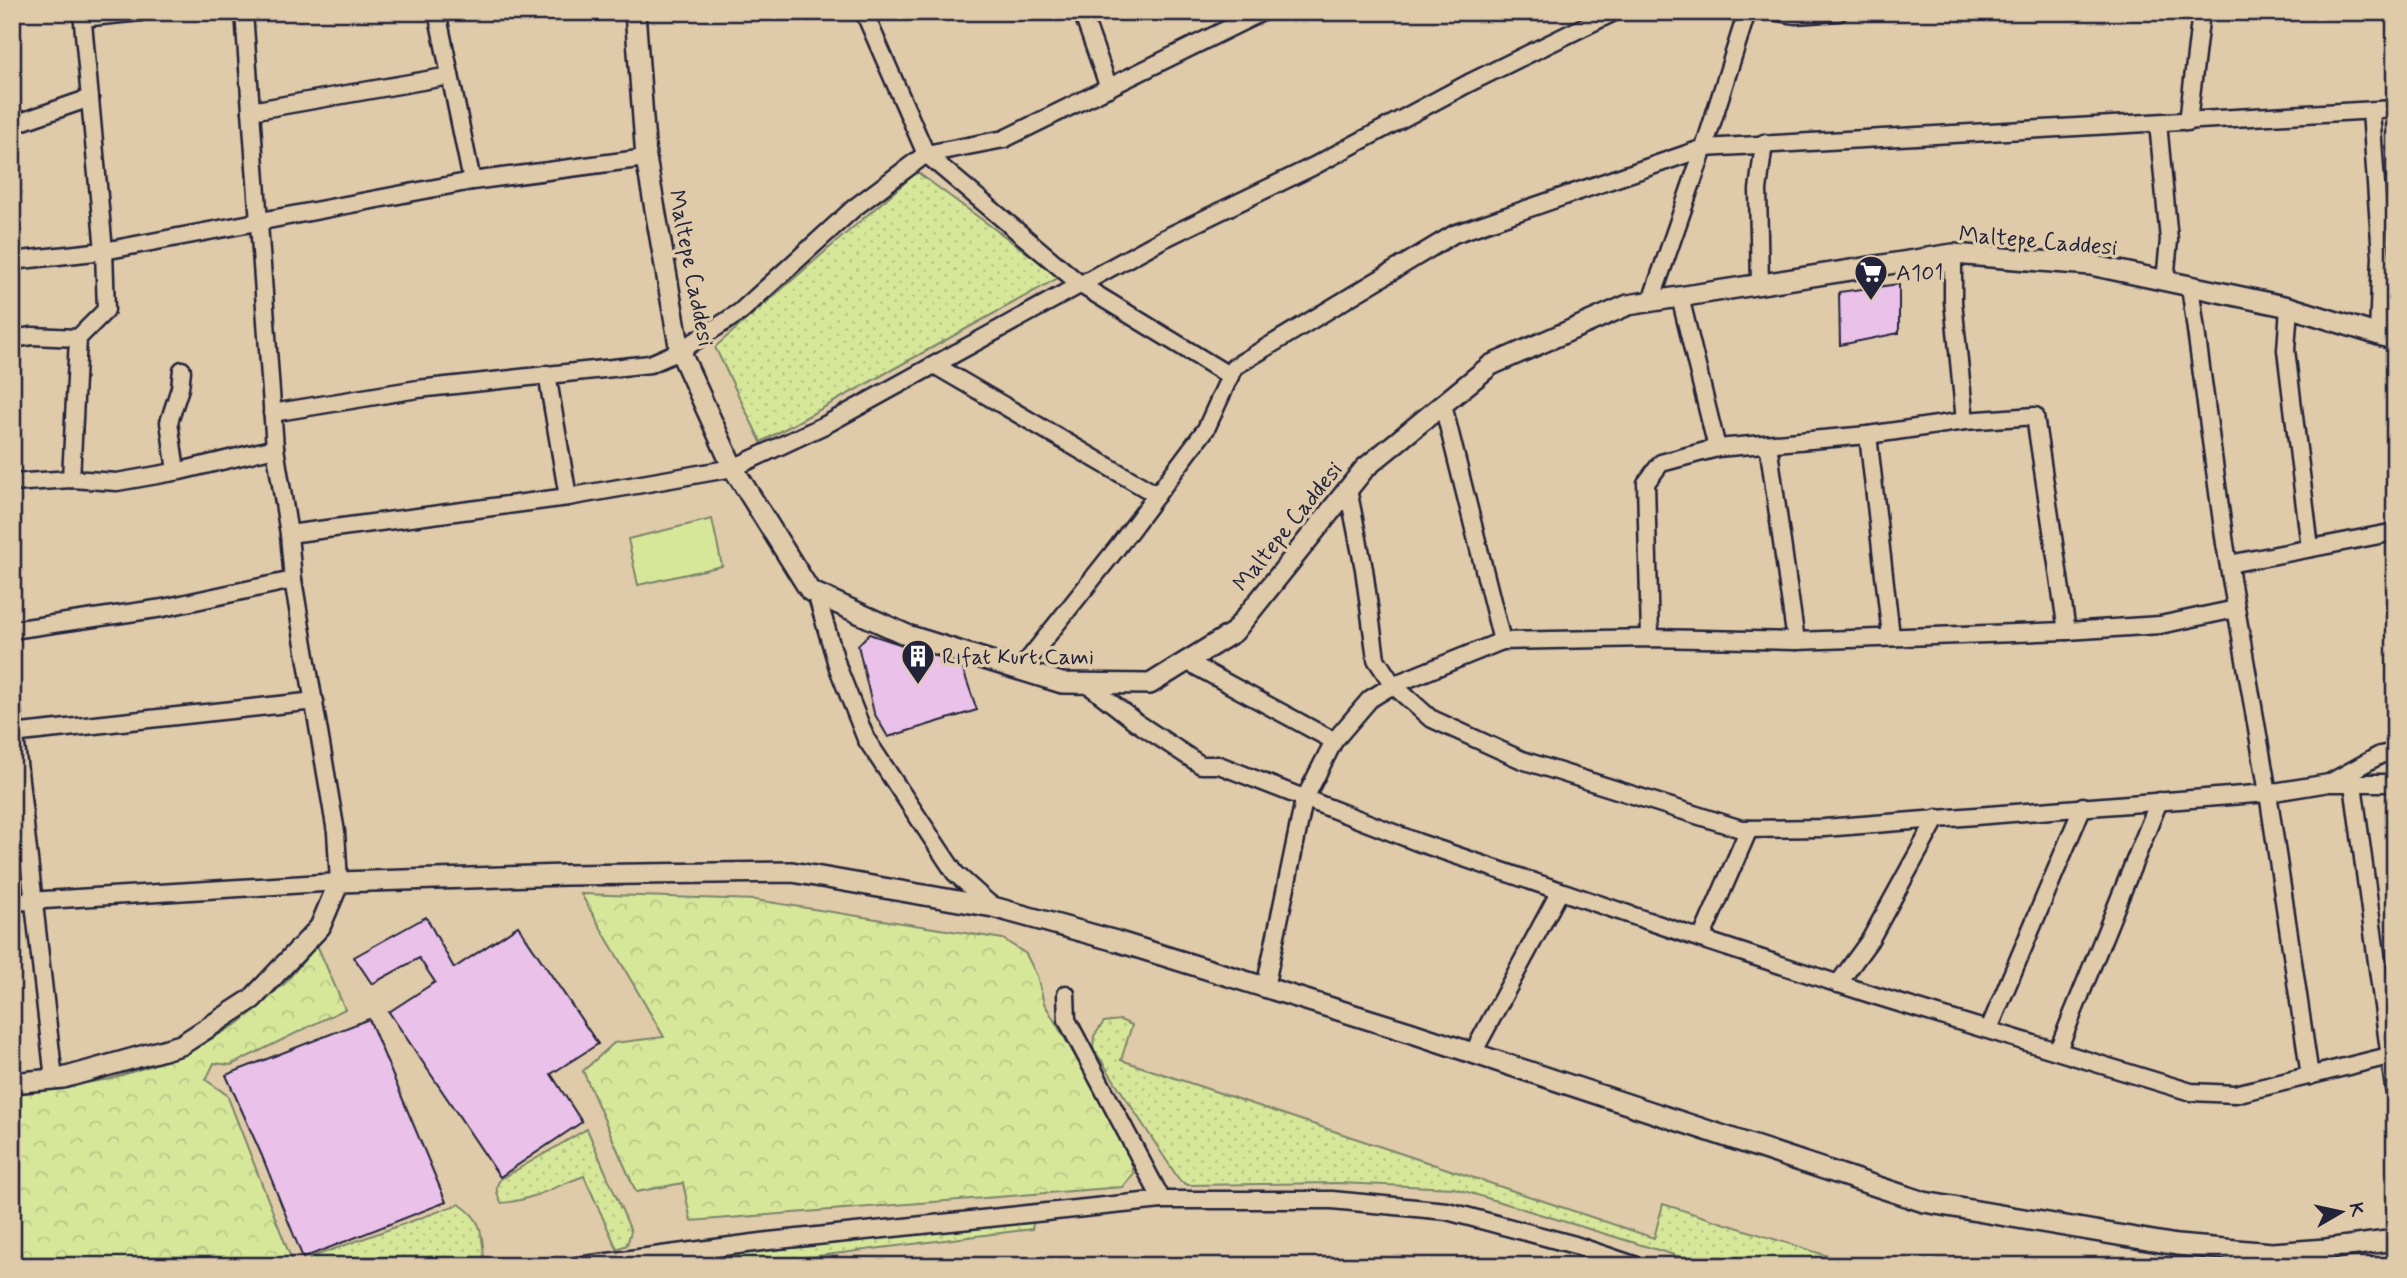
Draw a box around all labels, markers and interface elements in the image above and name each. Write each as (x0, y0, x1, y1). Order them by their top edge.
street label: Maltepe Caddesi (660, 188, 720, 349)
street label: Maltepe Caddesi (1957, 220, 2118, 264)
supermarket icon: A101 (1852, 253, 1890, 302)
place label: A101 (1896, 259, 1943, 289)
street label: Maltepe Caddesi (1227, 456, 1350, 598)
building icon: Rıfat Kurt Cami (899, 637, 937, 686)
place label: Rıfat Kurt Cami (942, 643, 1094, 673)
north arrow (2306, 1176, 2376, 1246)
text: K (2343, 1201, 2370, 1219)

